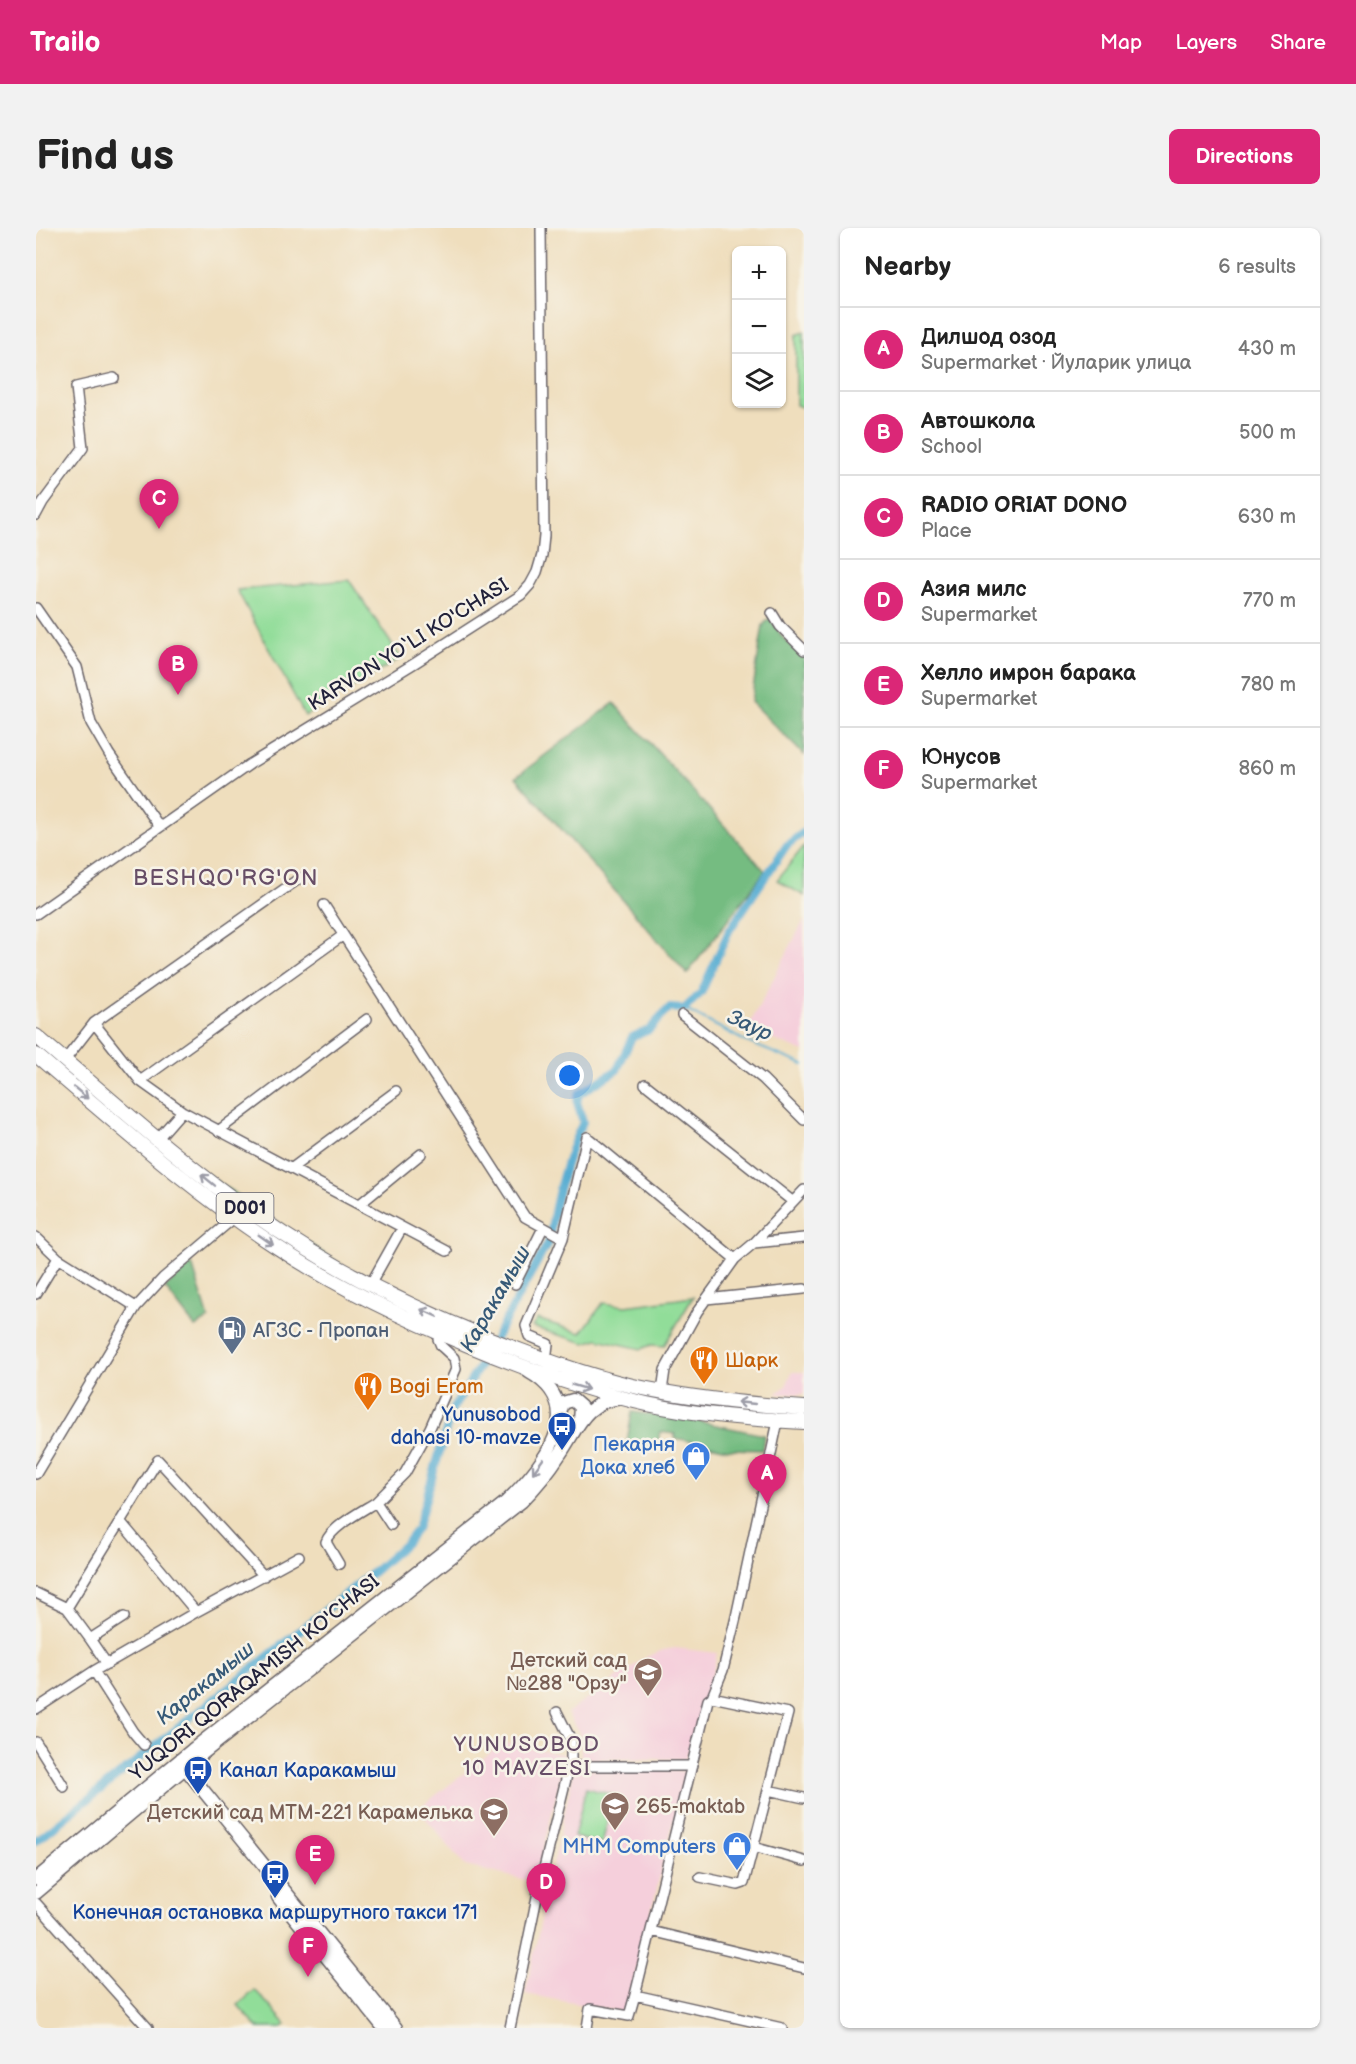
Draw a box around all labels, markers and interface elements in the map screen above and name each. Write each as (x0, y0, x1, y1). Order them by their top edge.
text: Trailo (30, 26, 101, 59)
text: Map (1100, 30, 1142, 55)
text: Layers (1175, 30, 1237, 55)
text: Share (1270, 30, 1326, 55)
button: Directions (1169, 129, 1320, 184)
text: Find us (36, 131, 174, 182)
map controls (732, 246, 786, 408)
button: + (732, 246, 786, 300)
text: Nearby (864, 252, 951, 283)
text: 6 results (1218, 255, 1296, 279)
button: − (732, 300, 786, 354)
text: Дилшод озод (921, 324, 1056, 351)
text: A (877, 337, 890, 361)
text: 430 m (1238, 337, 1296, 361)
text: Supermarket · Йуларик улица (921, 351, 1192, 375)
button: layers (732, 354, 786, 408)
text: Автошкола (921, 408, 1035, 435)
text: B (876, 421, 891, 445)
text: 500 m (1239, 421, 1296, 445)
text: School (921, 435, 982, 459)
pin: C (140, 480, 178, 529)
text: RADIO ORIAT DONO (921, 492, 1127, 519)
text: C (876, 505, 891, 529)
text: 630 m (1238, 505, 1296, 529)
text: Place (921, 519, 972, 543)
street label: KARVON YO‘LI KO'CHASI (304, 573, 513, 716)
text: Азия милс (921, 576, 1027, 603)
text: D (877, 589, 890, 613)
text: 770 m (1243, 589, 1296, 613)
text: Supermarket (921, 603, 1037, 627)
pin: B (158, 646, 198, 695)
text: Хелло имрон барака (921, 660, 1136, 687)
text: E (877, 673, 890, 697)
text: 780 m (1241, 673, 1296, 697)
text: Supermarket (921, 687, 1037, 711)
text: Юнусов (921, 744, 1001, 771)
text: F (877, 757, 890, 781)
text: 860 m (1238, 757, 1296, 781)
text: Supermarket (921, 771, 1037, 795)
district label: BESHQO'RG'ON (133, 865, 319, 892)
water label: Заур (724, 1004, 776, 1047)
your location (555, 1061, 584, 1090)
one-way arrow (73, 1086, 89, 1099)
one-way arrow (201, 1173, 217, 1186)
road number: D001 (216, 1193, 274, 1223)
one-way arrow (258, 1234, 274, 1246)
water label: Каракамыш (455, 1241, 536, 1357)
one-way arrow (420, 1307, 438, 1318)
fuel station icon: АГЗС - Пропан (216, 1314, 248, 1356)
place label: АГЗС - Пропан (252, 1319, 389, 1343)
restaurant icon: Шарк (688, 1344, 720, 1386)
place label: Шарк (725, 1349, 778, 1373)
restaurant icon: Bogi Eram (352, 1370, 384, 1412)
place label: Bogi Eram (389, 1375, 484, 1399)
one-way arrow (570, 1382, 589, 1393)
one-way arrow (736, 1397, 756, 1408)
place label: Yunusobod dahasi 10-mavze (390, 1403, 541, 1450)
bus stop icon: Yunusobod dahasi 10-mavze (546, 1410, 578, 1452)
place label: Пекарня Дока хлеб (580, 1433, 675, 1480)
shop icon: Пекарня Дока хлеб (680, 1440, 712, 1482)
pin: A (748, 1454, 786, 1504)
one-way arrow (532, 1457, 544, 1473)
street label: YUQORI QORAQAMISH KO'CHASI (124, 1569, 384, 1787)
water label: Каракамыш (151, 1636, 259, 1731)
place label: Детский сад №288 "Орзу" (506, 1649, 627, 1696)
school or university icon: Детский сад №288 "Орзу" (632, 1656, 664, 1698)
district label: YUNUSOBOD 10 MAVZESI (453, 1732, 600, 1781)
bus stop icon: Канал Каракамыш (182, 1754, 214, 1796)
place label: Канал Каракамыш (219, 1759, 397, 1783)
school or university icon: 265-maktab (599, 1790, 631, 1832)
place label: 265-maktab (636, 1795, 745, 1819)
school or university icon: Детский сад МТМ-221 Карамелька (478, 1796, 510, 1838)
place label: Детский сад МТМ-221 Карамелька (147, 1801, 473, 1825)
shop icon: MHM Computers (721, 1830, 753, 1872)
place label: MHM Computers (562, 1835, 716, 1859)
pin: E (296, 1836, 334, 1885)
bus stop icon: Конечная остановка маршрутного такси 171 (259, 1858, 291, 1900)
pin: D (526, 1864, 566, 1913)
place label: Конечная остановка маршрутного такси 171 (72, 1901, 478, 1925)
pin: F (288, 1928, 328, 1977)

